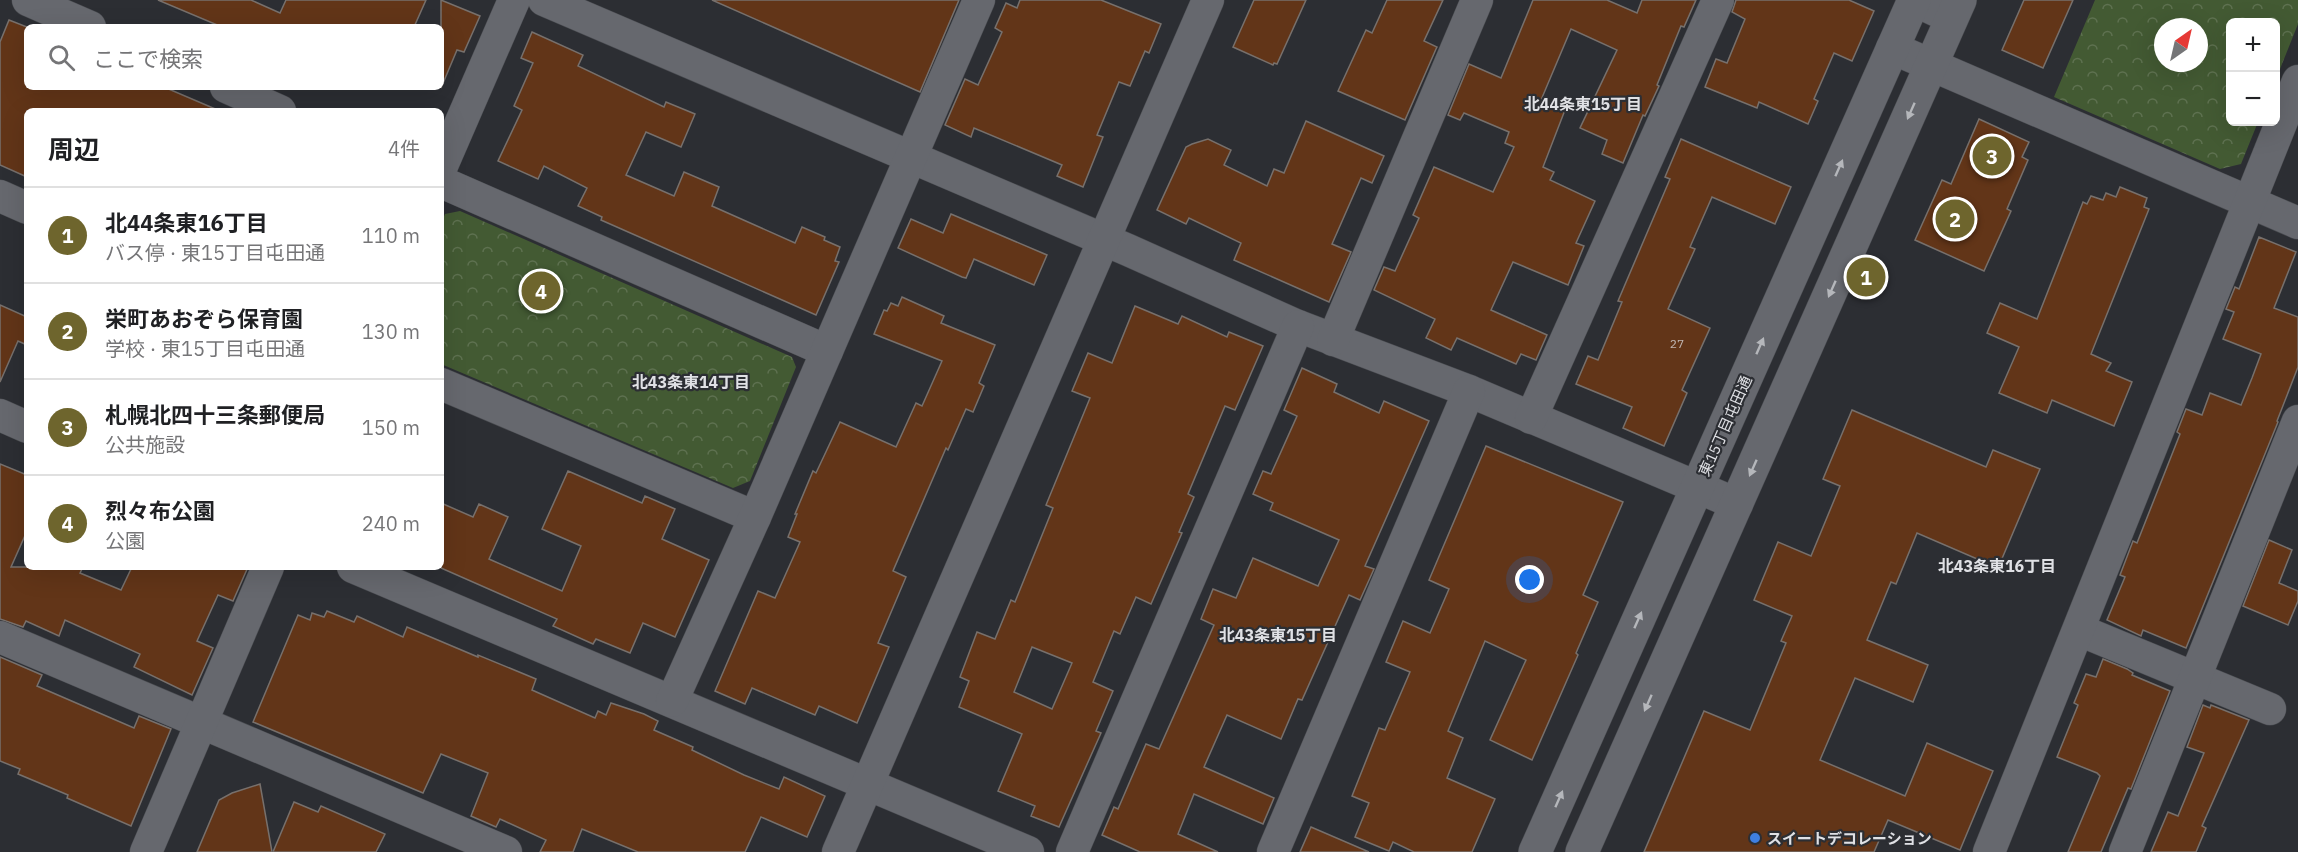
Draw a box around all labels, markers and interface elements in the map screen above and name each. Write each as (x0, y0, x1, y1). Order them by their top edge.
north arrow (2154, 18, 2208, 72)
map controls (2226, 18, 2280, 126)
button: + (2226, 18, 2280, 72)
search box (24, 24, 444, 90)
icon: search (45, 41, 78, 74)
text: ここで検索 (93, 44, 203, 73)
button: − (2226, 72, 2280, 126)
district label: 北44条東15丁目 (1524, 94, 1642, 114)
one-way arrow (1906, 102, 1915, 120)
text: 周辺 (48, 132, 100, 166)
pin: 3 (1972, 134, 2012, 178)
text: 4件 (388, 135, 420, 162)
one-way arrow (1834, 159, 1844, 177)
pin: 2 (1936, 196, 1974, 242)
text: 北44条東16丁目 (105, 208, 268, 237)
text: 1 (62, 222, 74, 249)
text: 110 m (362, 222, 420, 249)
text: バス停 · 東15丁目屯田通 (105, 239, 325, 266)
pin: 1 (1846, 254, 1886, 300)
pin: 4 (522, 268, 560, 314)
one-way arrow (1827, 281, 1837, 299)
text: 栄町あおぞら保育園 (105, 304, 303, 333)
text: 2 (62, 318, 74, 345)
text: 130 m (362, 318, 420, 345)
text: 学校 · 東15丁目屯田通 (105, 335, 305, 362)
house number: 27 (1670, 336, 1684, 351)
one-way arrow (1755, 337, 1765, 355)
district label: 北43条東14丁目 (632, 372, 750, 392)
street label: 東15丁目屯田通 (1694, 373, 1756, 479)
text: 札幌北四十三条郵便局 (105, 400, 325, 429)
text: 3 (62, 414, 74, 441)
text: 150 m (362, 414, 420, 441)
text: 公共施設 (105, 431, 185, 458)
one-way arrow (1748, 459, 1758, 477)
text: 烈々布公園 (105, 496, 215, 525)
text: 4 (62, 510, 74, 537)
text: 240 m (362, 510, 420, 537)
text: 公園 (105, 527, 145, 554)
district label: 北43条東16丁目 (1938, 556, 2056, 576)
your location (1515, 565, 1544, 594)
one-way arrow (1634, 612, 1643, 629)
district label: 北43条東15丁目 (1219, 625, 1337, 645)
one-way arrow (1644, 695, 1653, 712)
one-way arrow (1554, 789, 1564, 807)
place label: スイートデコレーション (1767, 829, 1932, 848)
marker: スイートデコレーション (1748, 831, 1762, 845)

